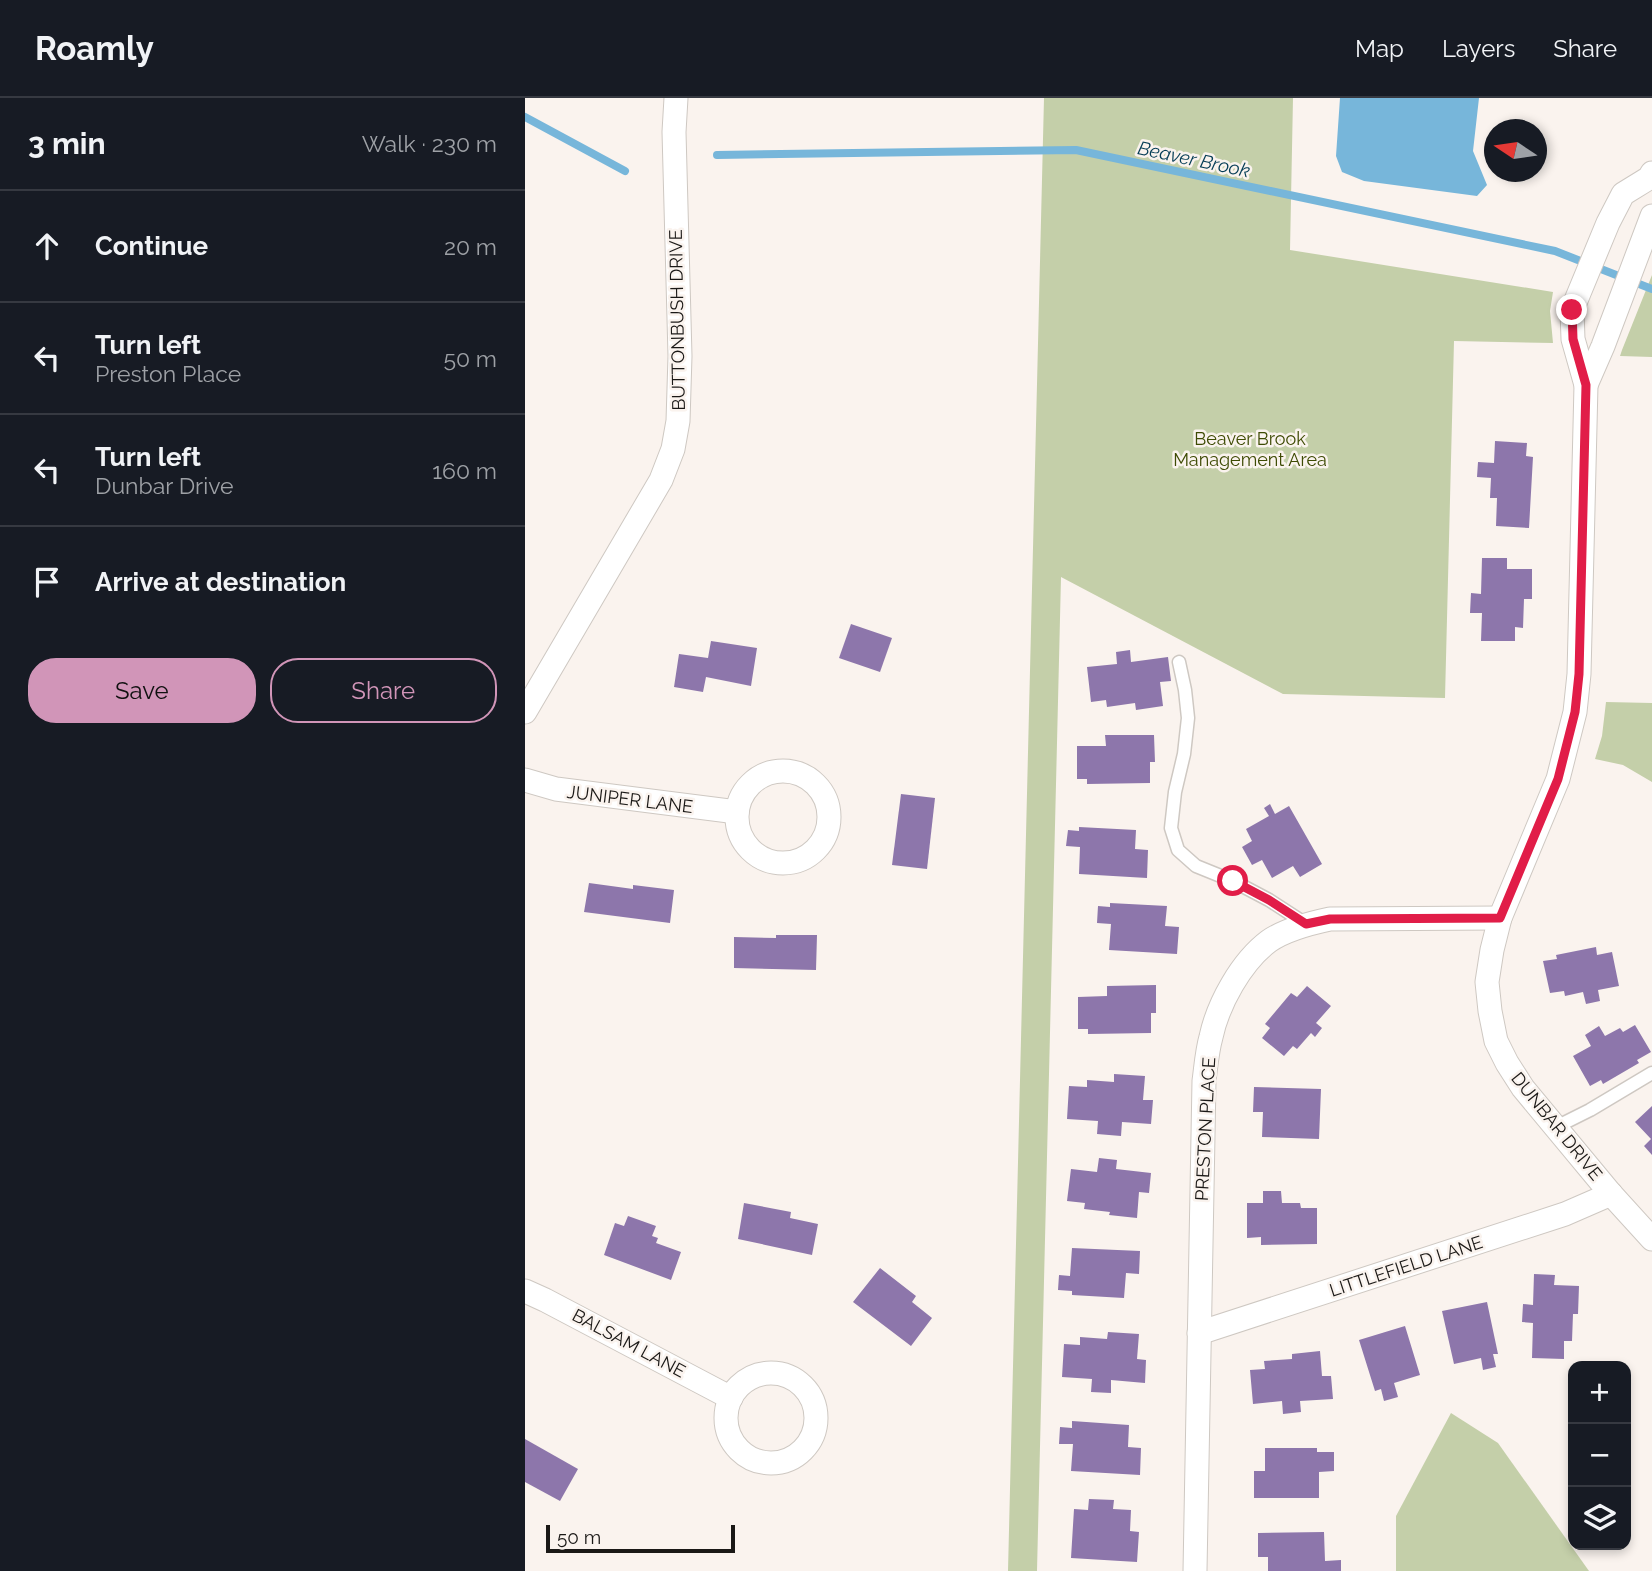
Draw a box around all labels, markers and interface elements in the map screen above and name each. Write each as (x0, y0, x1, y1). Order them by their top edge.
text: Roamly (35, 29, 154, 68)
text: Map (1355, 34, 1404, 63)
text: Layers (1442, 34, 1515, 63)
text: Share (1553, 34, 1617, 63)
north arrow (1484, 119, 1547, 182)
text: 3 min (28, 126, 106, 161)
text: Walk · 230 m (362, 130, 497, 157)
water label: Beaver Brook (1136, 136, 1252, 182)
icon: ahead (28, 227, 66, 265)
street label: BUTTONBUSH DRIVE (665, 229, 689, 411)
text: Continue (95, 231, 208, 261)
text: 20 m (444, 233, 497, 260)
route end (1556, 294, 1587, 325)
text: Turn left (95, 330, 201, 360)
icon: left (28, 339, 66, 377)
text: 50 m (443, 345, 497, 372)
text: Preston Place (95, 360, 241, 387)
park label: Beaver Brook Management Area (1173, 428, 1327, 470)
text: Turn left (95, 442, 201, 472)
icon: left (28, 451, 66, 489)
text: 160 m (432, 457, 497, 484)
text: Dunbar Drive (95, 472, 234, 499)
icon: arrive (28, 563, 66, 601)
text: Arrive at destination (95, 567, 346, 597)
button: Save (28, 658, 256, 723)
button: Share (270, 658, 497, 723)
street label: JUNIPER LANE (566, 781, 694, 817)
route start (1217, 865, 1248, 896)
street label: PRESTON PLACE (1191, 1057, 1219, 1201)
street label: DUNBAR DRIVE (1507, 1068, 1607, 1184)
street label: LITTLEFIELD LANE (1327, 1231, 1485, 1301)
street label: BALSAM LANE (569, 1304, 689, 1382)
map controls (1568, 1361, 1631, 1550)
button: + (1568, 1361, 1631, 1424)
button: − (1568, 1424, 1631, 1487)
button: layers (1568, 1487, 1631, 1550)
scale bar (546, 1522, 735, 1554)
text: 50 m (557, 1526, 601, 1548)

